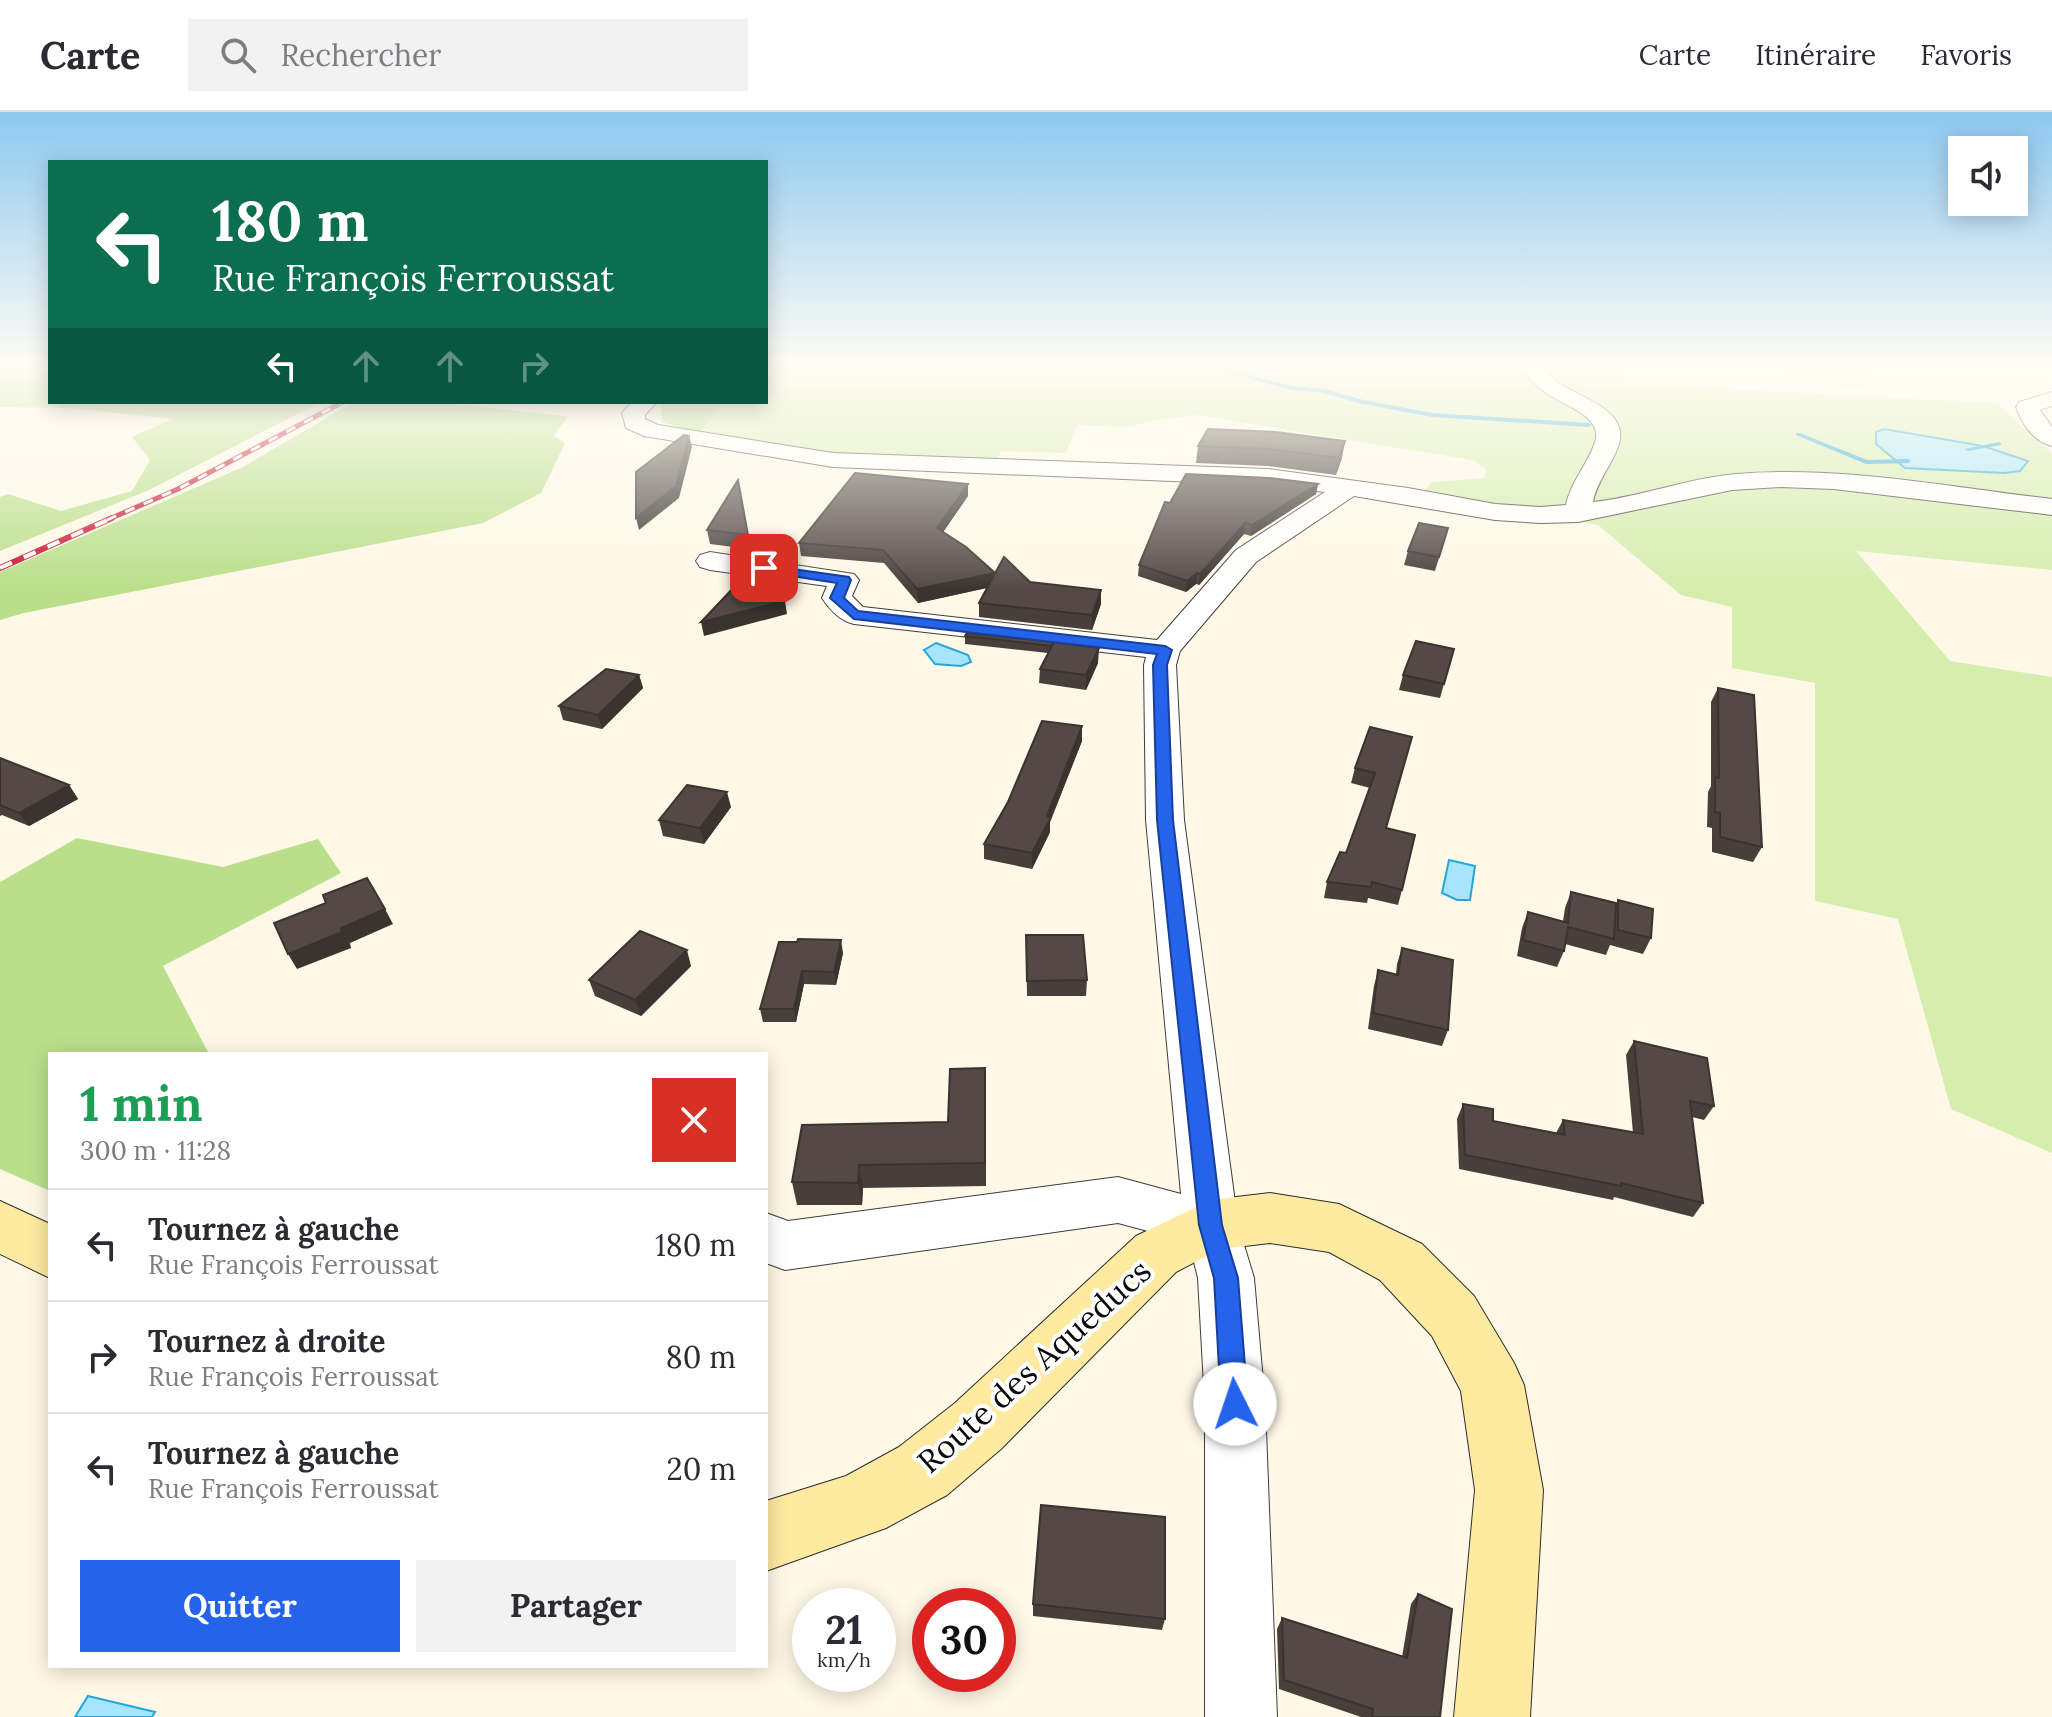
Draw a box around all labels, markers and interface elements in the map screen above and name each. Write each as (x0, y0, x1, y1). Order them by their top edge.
search box (188, 19, 748, 91)
text: Carte (40, 31, 140, 79)
icon: search (216, 33, 260, 77)
text: Rechercher (280, 36, 441, 74)
text: Carte (1639, 37, 1711, 73)
text: Itinéraire (1755, 37, 1876, 73)
text: Favoris (1920, 37, 2012, 73)
map controls (1948, 136, 2028, 216)
button: sound (1948, 136, 2028, 216)
text: 180 m (212, 185, 369, 256)
icon: left (80, 192, 184, 296)
text: Rue François Ferroussat (212, 255, 614, 301)
icon: left (260, 344, 304, 388)
icon: ahead (344, 344, 388, 388)
icon: ahead (428, 344, 472, 388)
icon: right (512, 344, 556, 388)
pin (730, 534, 798, 602)
icon: arrive (742, 546, 786, 590)
text: 1 min (80, 1073, 203, 1134)
button: close (652, 1078, 736, 1162)
text: 300 m · 11:28 (80, 1134, 231, 1167)
text: Tournez à gauche (148, 1210, 399, 1248)
icon: left (80, 1223, 124, 1267)
text: 180 m (655, 1226, 736, 1264)
text: Rue François Ferroussat (148, 1248, 439, 1281)
street label: Route des Aqueducs (909, 1250, 1159, 1482)
text: Tournez à droite (148, 1322, 385, 1360)
icon: right (80, 1335, 124, 1379)
text: 80 m (666, 1338, 736, 1376)
text: Rue François Ferroussat (148, 1360, 439, 1393)
position arrow (1193, 1362, 1277, 1446)
text: Tournez à gauche (148, 1434, 399, 1472)
icon: left (80, 1447, 124, 1491)
text: 20 m (667, 1450, 736, 1488)
text: Rue François Ferroussat (148, 1472, 439, 1505)
button: Quitter (80, 1560, 400, 1652)
button: Partager (416, 1560, 736, 1652)
speed limit sign: 30 (912, 1588, 1016, 1692)
text: 21 (825, 1604, 863, 1655)
text: km/h (817, 1647, 871, 1672)

